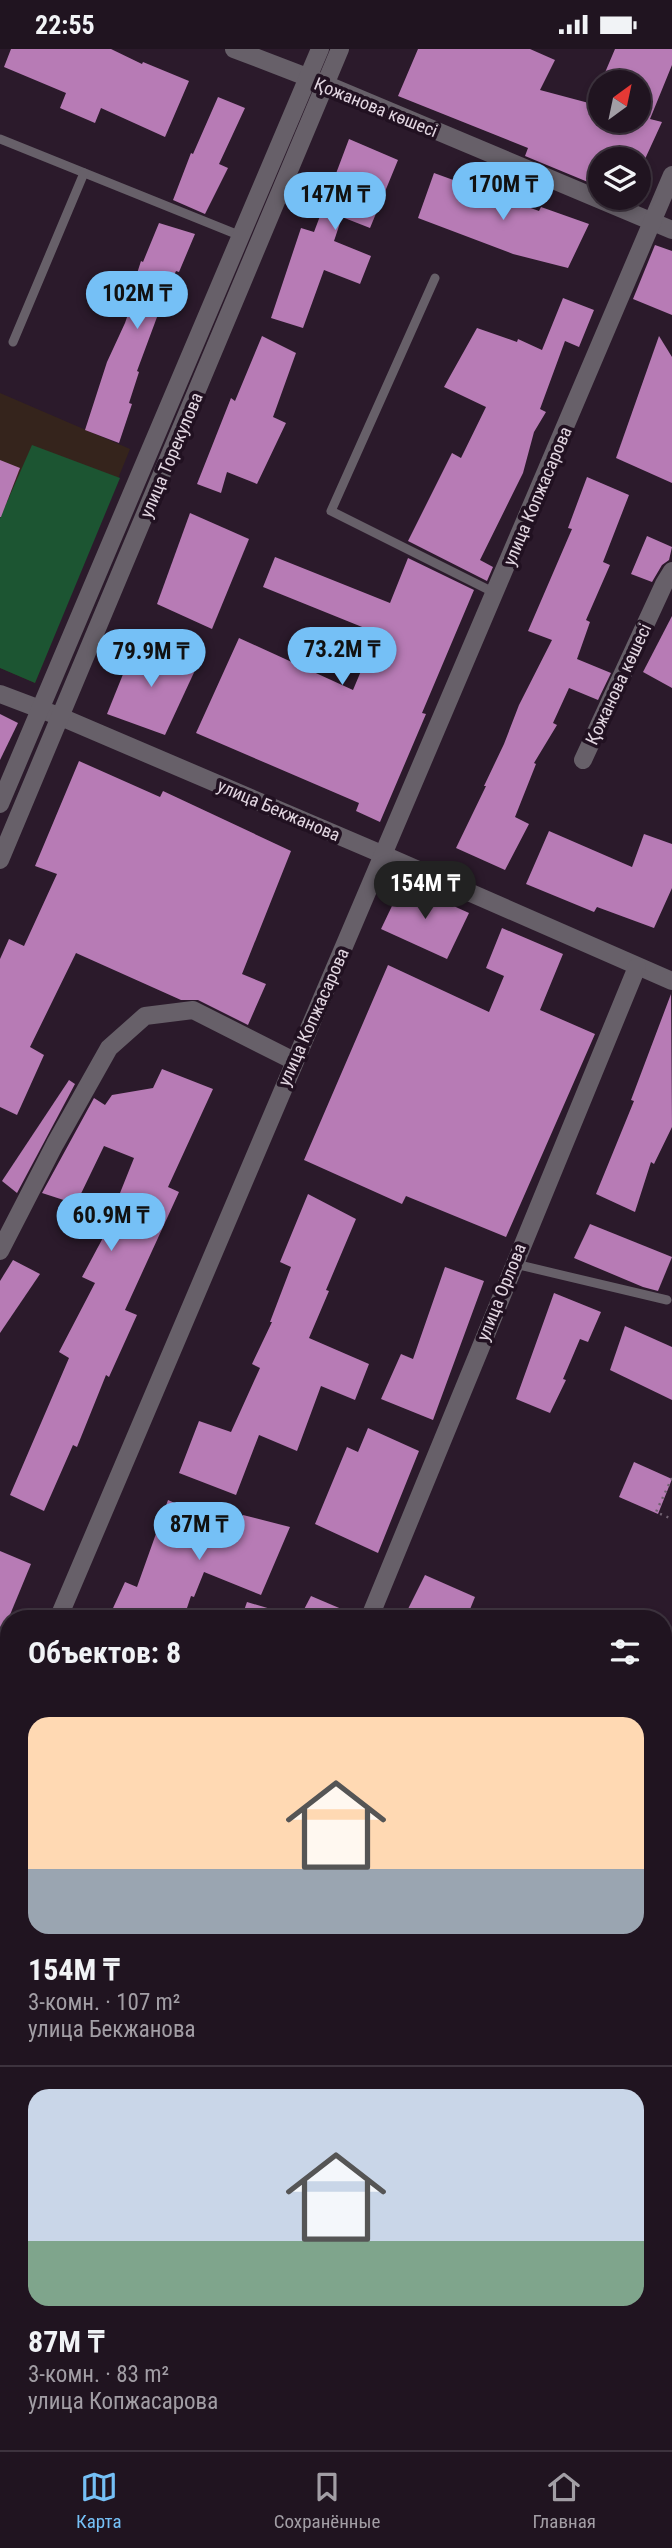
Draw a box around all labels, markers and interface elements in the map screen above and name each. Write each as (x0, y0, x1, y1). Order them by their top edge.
text: 22:55 (35, 10, 95, 40)
north arrow (588, 70, 651, 133)
map controls (588, 70, 651, 210)
street label: Қожанова көшесі (311, 73, 441, 141)
button: layers (588, 147, 651, 210)
pin: 170M ₸ (446, 163, 560, 222)
text: 170M ₸ (468, 171, 538, 198)
pin: 147M ₸ (278, 173, 392, 232)
text: 147M ₸ (300, 181, 370, 208)
pin: 102M ₸ (80, 271, 194, 331)
text: 102M ₸ (102, 280, 172, 307)
street label: улица Торекулова (135, 389, 207, 521)
street label: улица Копжасарова (498, 423, 576, 569)
street label: Қожанова көшесі (581, 620, 655, 748)
pin: 73.2M ₸ (277, 627, 407, 687)
pin: 79.9M ₸ (86, 629, 216, 689)
text: 73.2M ₸ (304, 636, 380, 663)
text: 79.9M ₸ (113, 638, 189, 665)
street label: улица Бекжанова (215, 775, 343, 845)
pin: 154M ₸ (368, 861, 482, 921)
text: 154M ₸ (390, 870, 460, 897)
street label: улица Копжасарова (273, 945, 353, 1089)
pin: 60.9M ₸ (46, 1193, 176, 1253)
text: 60.9M ₸ (73, 1202, 149, 1229)
street label: улица Орлова (472, 1240, 530, 1344)
pin: 87M ₸ (150, 1503, 248, 1562)
text: 87M ₸ (170, 1511, 228, 1538)
icon: filters (606, 1633, 644, 1671)
text: Объектов: 8 (28, 1635, 181, 1670)
icon: home (273, 1762, 399, 1888)
text: 154M ₸ (28, 1952, 120, 1987)
text: 3-комн. · 107 m² (28, 1989, 180, 2016)
text: улица Бекжанова (28, 2016, 196, 2043)
icon: home (273, 2134, 399, 2260)
text: 87M ₸ (28, 2324, 104, 2359)
text: 3-комн. · 83 m² (28, 2361, 169, 2388)
text: улица Копжасарова (28, 2388, 218, 2415)
tab: Карта (76, 2468, 122, 2533)
tab: Сохранённые (274, 2468, 380, 2533)
tab: Главная (533, 2468, 596, 2533)

